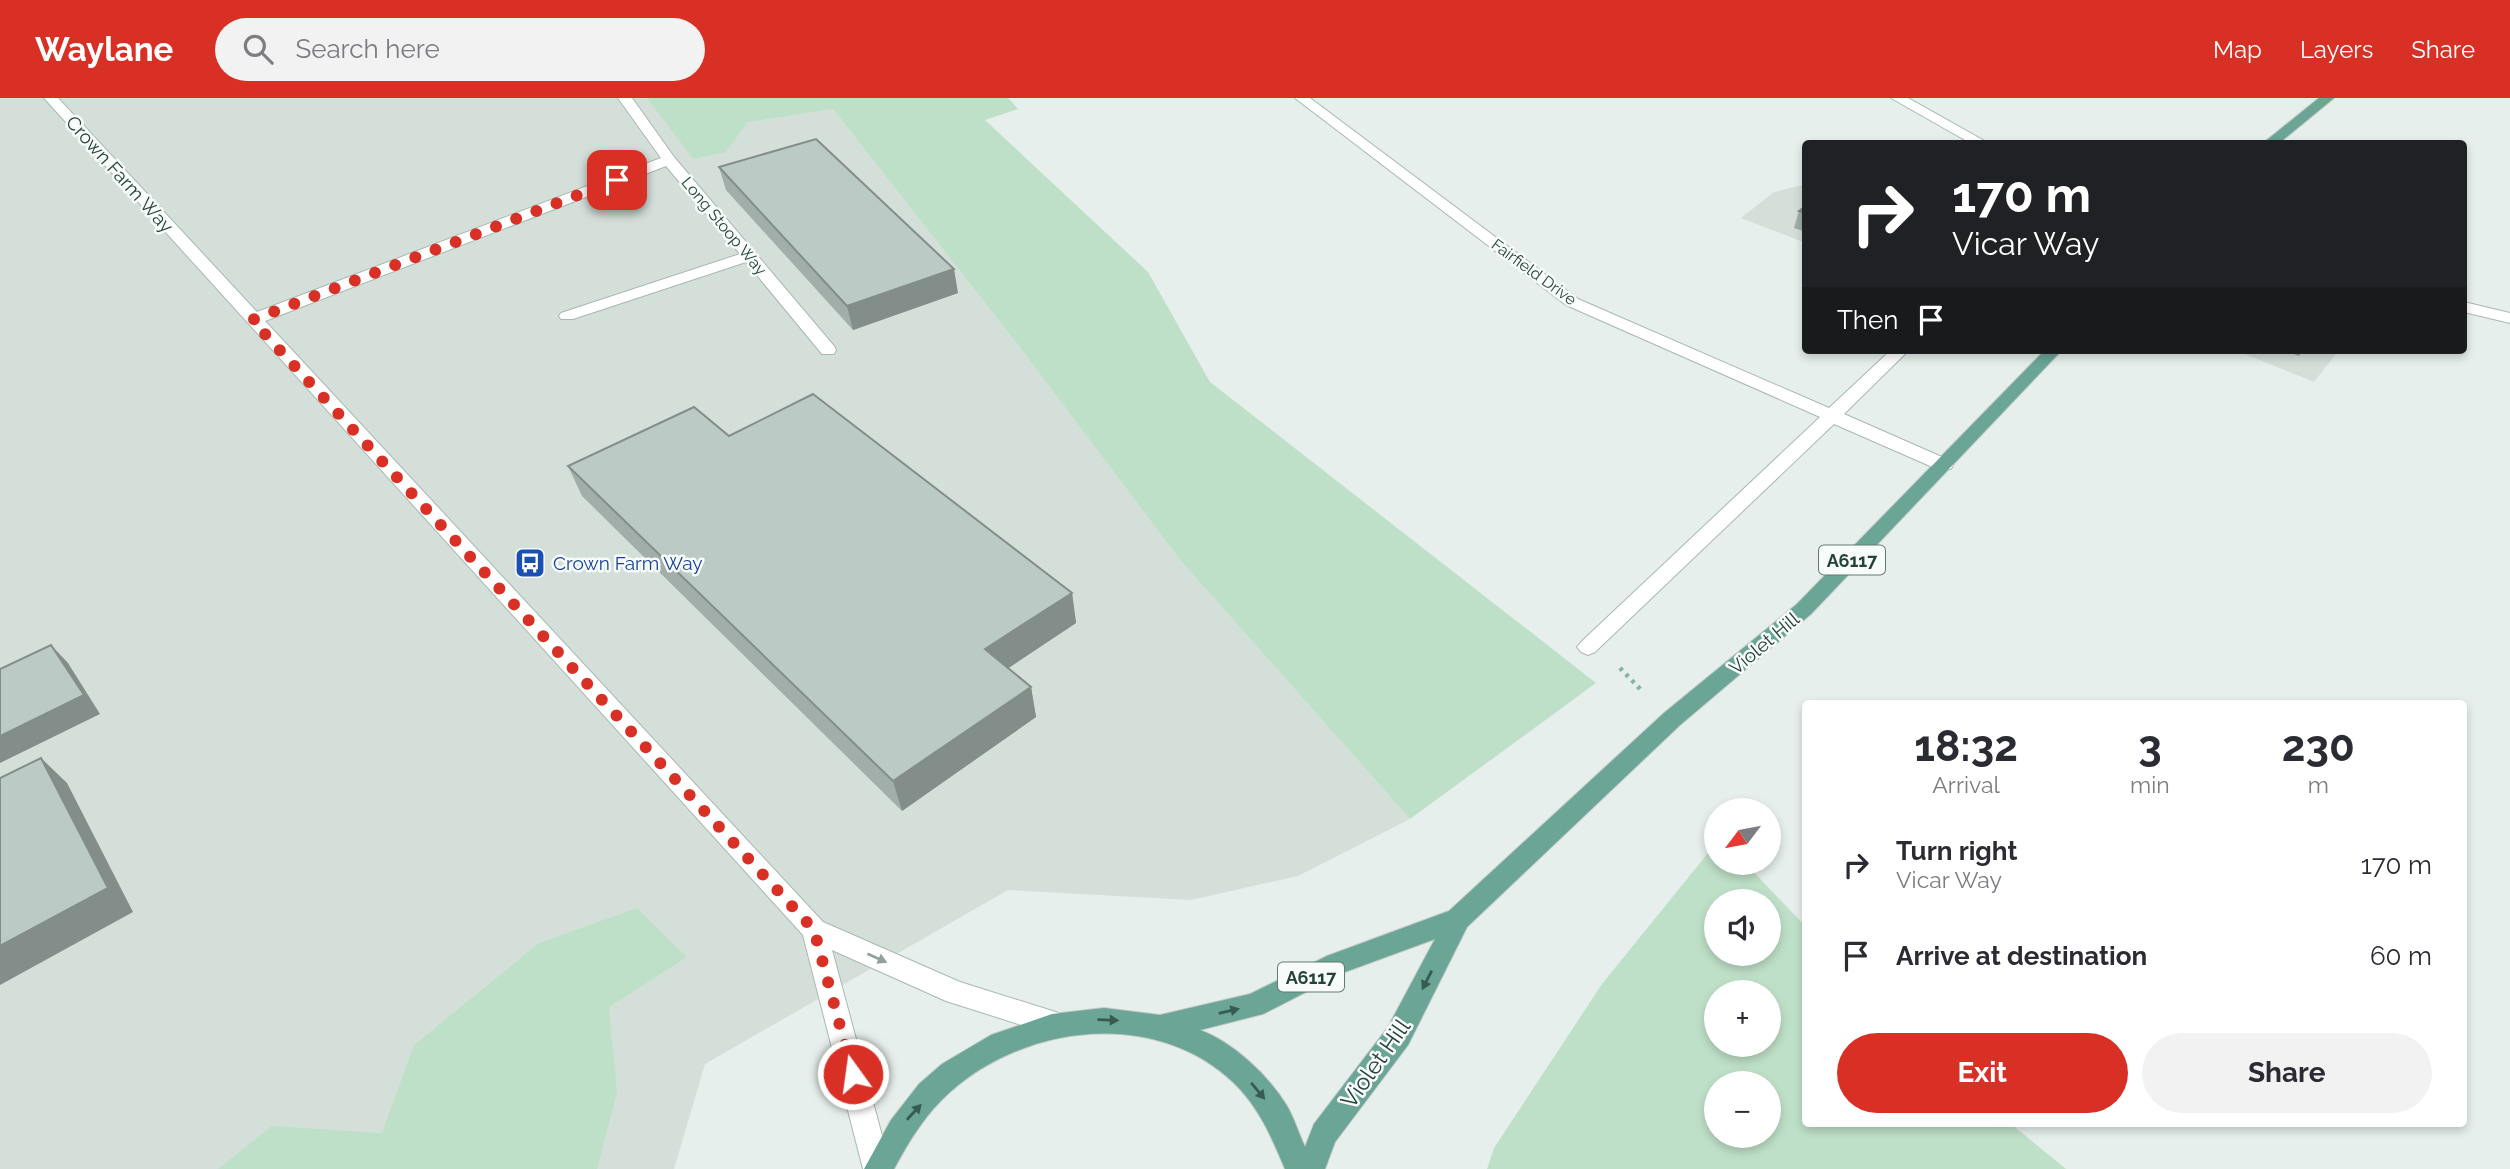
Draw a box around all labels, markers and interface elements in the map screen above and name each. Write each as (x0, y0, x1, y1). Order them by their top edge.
search box (215, 18, 705, 81)
text: Waylane (35, 30, 173, 69)
icon: search (239, 30, 277, 68)
text: Search here (295, 34, 440, 64)
text: Map (2213, 35, 2262, 64)
text: Layers (2300, 35, 2373, 64)
text: Share (2411, 35, 2475, 64)
street label: Crown Farm Way (62, 111, 178, 237)
pin (587, 150, 647, 210)
icon: arrive (598, 161, 636, 199)
text: 170 m (1952, 166, 2091, 223)
icon: right (1837, 168, 1928, 259)
street label: Long Stoop Way (677, 173, 771, 279)
text: Vicar Way (1952, 225, 2099, 262)
street label: Fairfield Drive (1488, 235, 1580, 309)
icon: arrive (1912, 301, 1950, 339)
text: Then (1837, 305, 1898, 335)
bus stop icon: Crown Farm Way (513, 546, 547, 580)
road number: A6117 (1819, 546, 1885, 574)
place label: Crown Farm Way (553, 552, 703, 574)
street label: Violet Hill (1725, 607, 1804, 679)
text: 18:32 (1914, 722, 2018, 771)
text: 3 (2138, 722, 2162, 771)
text: 230 (2282, 722, 2355, 771)
text: Arrival (1932, 771, 2000, 798)
text: min (2130, 771, 2170, 798)
text: m (2308, 771, 2329, 798)
north arrow (1704, 798, 1782, 875)
map controls (1704, 798, 1781, 1148)
text: Turn right (1896, 836, 2017, 866)
icon: right (1837, 846, 1875, 884)
text: 170 m (2361, 850, 2432, 880)
text: Vicar Way (1896, 866, 2002, 893)
button: sound (1704, 889, 1781, 966)
icon: arrive (1837, 937, 1875, 975)
text: Arrive at destination (1896, 941, 2147, 971)
text: 60 m (2370, 941, 2432, 971)
one-way arrow (866, 953, 887, 964)
road number: A6117 (1278, 962, 1344, 992)
one-way arrow (1421, 970, 1432, 990)
button: + (1704, 980, 1781, 1057)
one-way arrow (1218, 1006, 1240, 1017)
street label: Violet Hill (1335, 1013, 1416, 1113)
one-way arrow (1097, 1014, 1119, 1026)
button: Exit (1837, 1033, 2128, 1113)
button: Share (2142, 1033, 2432, 1113)
position arrow (816, 1037, 890, 1111)
button: − (1704, 1071, 1781, 1148)
one-way arrow (1251, 1081, 1266, 1099)
one-way arrow (906, 1103, 923, 1120)

